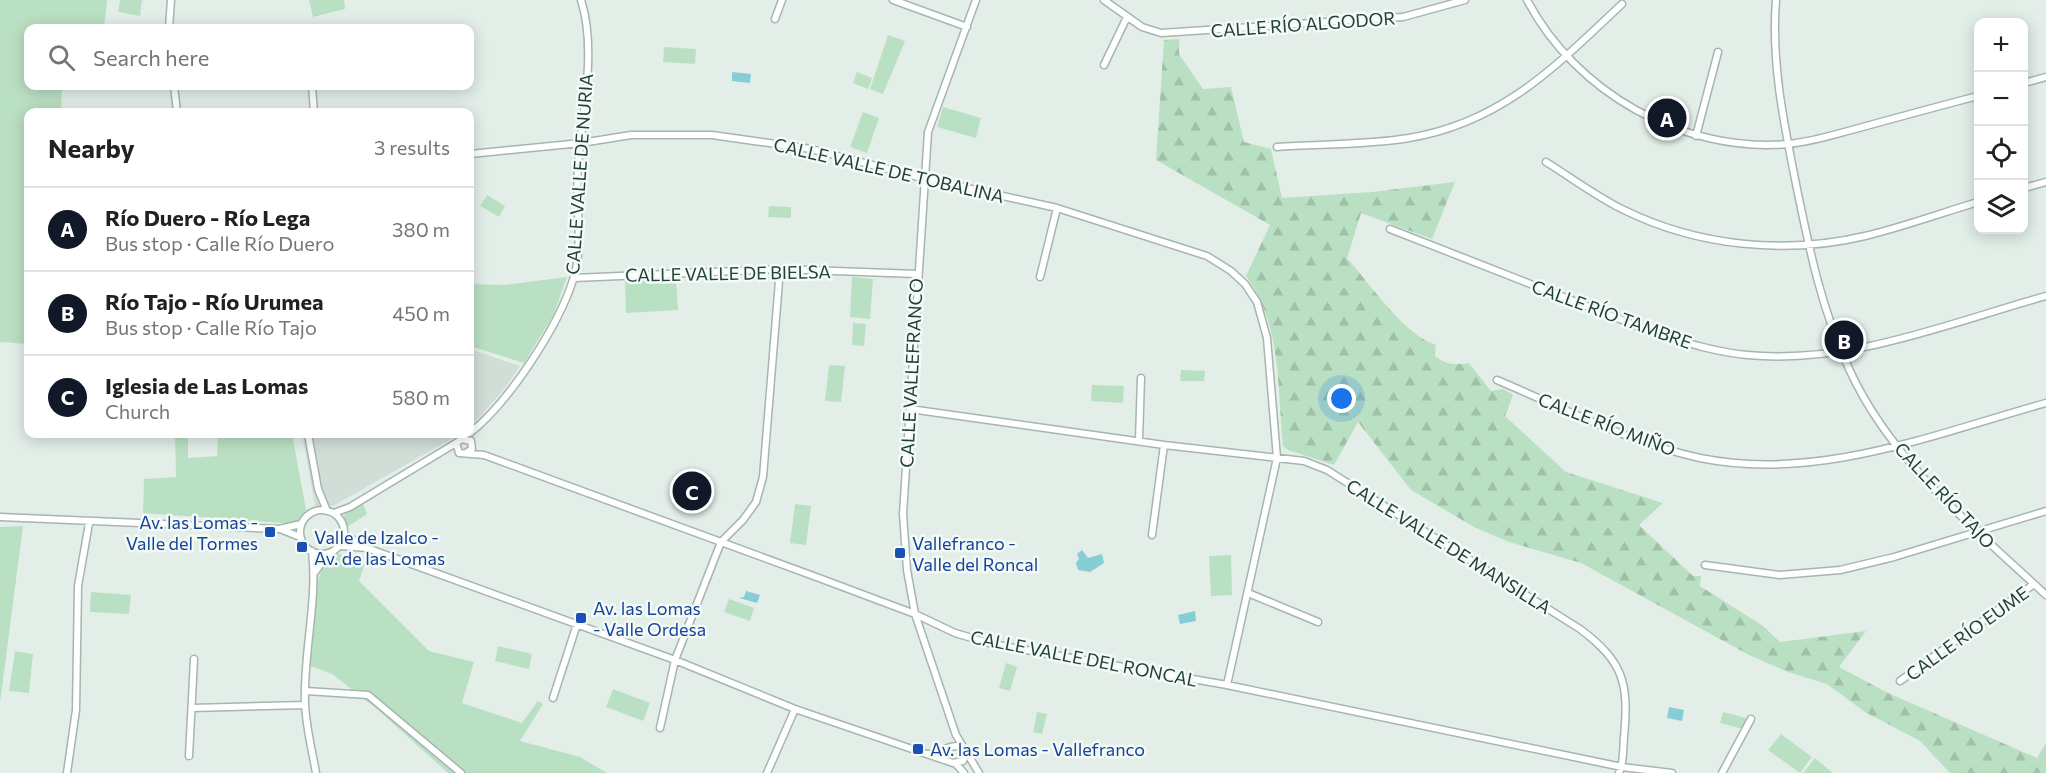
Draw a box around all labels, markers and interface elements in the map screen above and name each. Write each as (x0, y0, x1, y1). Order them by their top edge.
street label: CALLE RÍO ALGODOR (1210, 7, 1396, 41)
map controls (1974, 18, 2028, 234)
button: + (1974, 18, 2028, 72)
search box (24, 24, 474, 90)
icon: search (45, 41, 78, 74)
text: Search here (93, 44, 209, 71)
button: − (1974, 72, 2028, 126)
street label: CALLE VALLE DE NURIA (561, 73, 597, 275)
pin: A (1648, 96, 1686, 140)
button: locate (1974, 126, 2028, 180)
text: Nearby (48, 132, 135, 163)
street label: CALLE VALLE DE TOBALINA (772, 133, 1006, 207)
text: 3 results (374, 135, 450, 159)
button: layers (1974, 180, 2028, 234)
text: Río Duero - Río Lega (105, 204, 310, 231)
text: A (60, 217, 75, 241)
text: 380 m (392, 217, 450, 241)
text: Bus stop · Calle Río Duero (105, 231, 334, 255)
street label: CALLE VALLE DE BIELSA (625, 260, 831, 286)
street label: CALLE RÍO TAMBRE (1529, 275, 1695, 353)
street label: CALLE VALLEFRANCO (895, 278, 927, 468)
text: Río Tajo - Río Urumea (105, 288, 324, 315)
text: B (61, 301, 74, 325)
text: 450 m (392, 301, 450, 325)
text: Bus stop · Calle Río Tajo (105, 315, 317, 339)
pin: B (1824, 318, 1864, 362)
text: Iglesia de Las Lomas (105, 372, 308, 399)
your location (1327, 384, 1356, 413)
text: C (61, 385, 74, 409)
text: 580 m (392, 385, 450, 409)
street label: CALLE RÍO MIÑO (1535, 388, 1679, 460)
text: Church (105, 399, 170, 423)
street label: CALLE RÍO TAJO (1890, 437, 2000, 553)
pin: C (672, 468, 712, 514)
street label: CALLE VALLE DE MANSILLA (1343, 474, 1555, 618)
place label: Av. las Lomas - Valle del Tormes (126, 511, 258, 554)
marker: Av. las Lomas - Valle del Tormes (263, 525, 277, 539)
place label: Valle de Izalco - Av. de las Lomas (314, 526, 445, 569)
place label: Vallefranco - Valle del Roncal (912, 532, 1038, 575)
marker: Valle de Izalco - Av. de las Lomas (295, 540, 309, 554)
marker: Vallefranco - Valle del Roncal (893, 546, 907, 560)
street label: CALLE RÍO EUME (1901, 581, 2033, 685)
place label: Av. las Lomas - Valle Ordesa (593, 597, 706, 640)
marker: Av. las Lomas - Valle Ordesa (574, 611, 588, 625)
street label: CALLE VALLE DEL RONCAL (969, 625, 1199, 691)
place label: Av. las Lomas - Vallefranco (930, 738, 1145, 760)
marker: Av. las Lomas - Vallefranco (911, 742, 925, 756)

